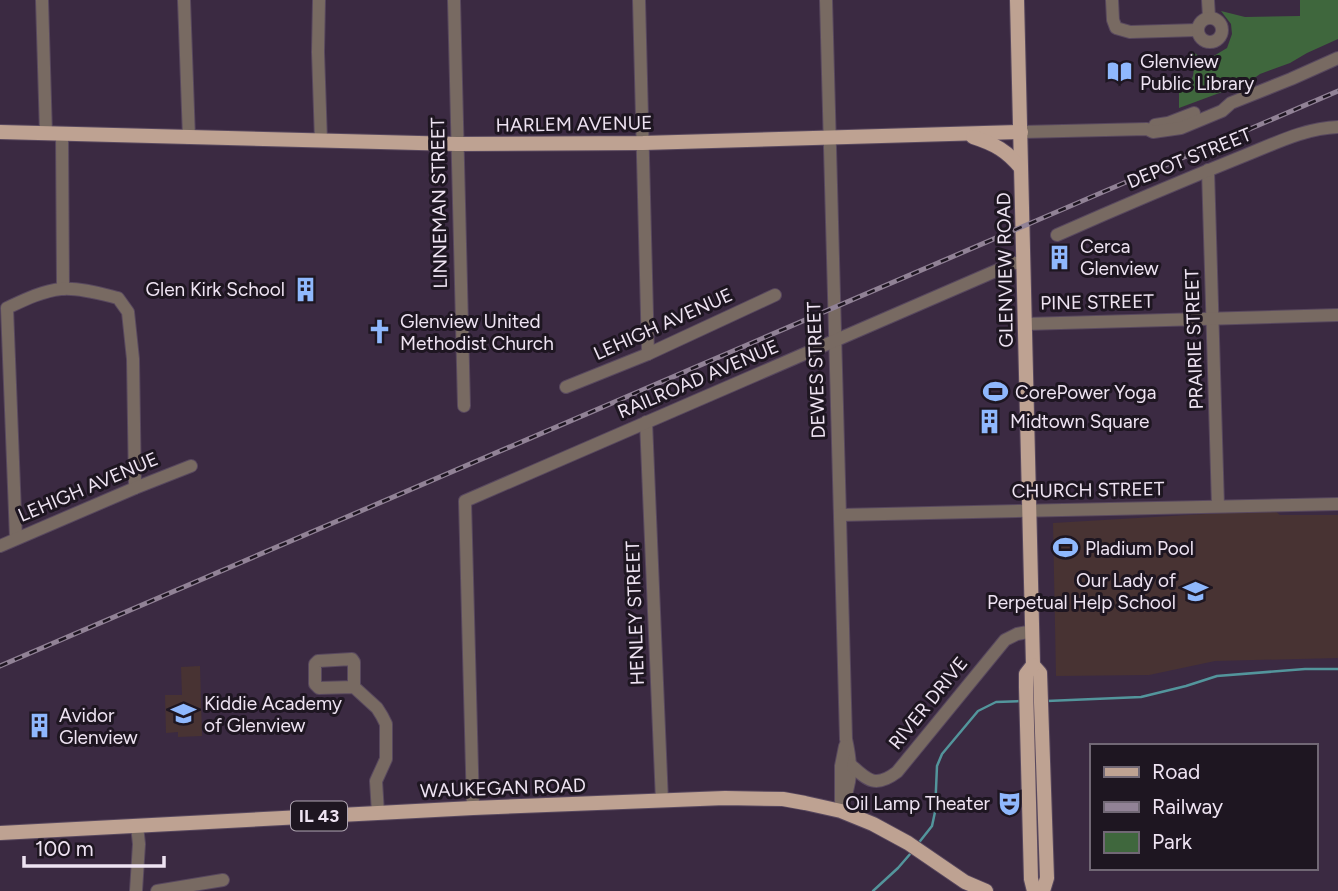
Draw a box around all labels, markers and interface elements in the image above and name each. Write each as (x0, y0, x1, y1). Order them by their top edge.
place label: Glenview Public Library (1140, 50, 1254, 95)
library icon: Glenview Public Library (1106, 58, 1134, 86)
street label: HARLEM AVENUE (495, 111, 653, 137)
street label: LINNEMAN STREET (426, 117, 452, 289)
street label: DEPOT STREET (1123, 122, 1255, 193)
street label: GLENVIEW ROAD (992, 192, 1018, 348)
place label: Cerca Glenview (1080, 235, 1159, 280)
building icon: Cerca Glenview (1046, 243, 1074, 271)
street label: PRAIRIE STREET (1180, 268, 1208, 410)
building icon: Glen Kirk School (291, 275, 319, 303)
place label: Glen Kirk School (146, 278, 285, 301)
street label: LEHIGH AVENUE (590, 283, 736, 365)
street label: PINE STREET (1040, 289, 1155, 314)
street label: DEWES STREET (802, 301, 830, 439)
place label: Glenview United Methodist Church (400, 310, 554, 355)
church icon: Glenview United Methodist Church (366, 318, 394, 346)
street label: RAILROAD AVENUE (614, 335, 782, 423)
sports icon: CorePower Yoga (981, 378, 1009, 406)
place label: CorePower Yoga (1015, 381, 1156, 404)
building icon: Midtown Square (976, 407, 1004, 435)
place label: Midtown Square (1010, 410, 1149, 433)
street label: LEHIGH AVENUE (15, 447, 161, 527)
street label: CHURCH STREET (1011, 477, 1165, 503)
sports icon: Pladium Pool (1051, 534, 1079, 562)
place label: Pladium Pool (1085, 537, 1194, 560)
street label: HENLEY STREET (621, 540, 649, 686)
place label: Our Lady of Perpetual Help School (987, 569, 1176, 614)
school or university icon: Our Lady of Perpetual Help School (1182, 577, 1210, 605)
street label: RIVER DRIVE (884, 652, 972, 754)
place label: Kiddie Academy of Glenview (204, 692, 342, 737)
school or university icon: Kiddie Academy of Glenview (170, 700, 198, 728)
place label: Avidor Glenview (59, 704, 138, 749)
building icon: Avidor Glenview (25, 712, 53, 740)
legend (1090, 744, 1317, 870)
text: Road (1152, 759, 1200, 784)
street label: WAUKEGAN ROAD (420, 774, 586, 802)
theatre icon: Oil Lamp Theater (996, 789, 1024, 817)
place label: Oil Lamp Theater (845, 792, 991, 815)
text: Railway (1152, 794, 1223, 819)
road number: IL 43 (291, 802, 347, 830)
scale bar (24, 824, 164, 868)
text: Park (1152, 829, 1193, 854)
text: 100 m (35, 836, 94, 861)

